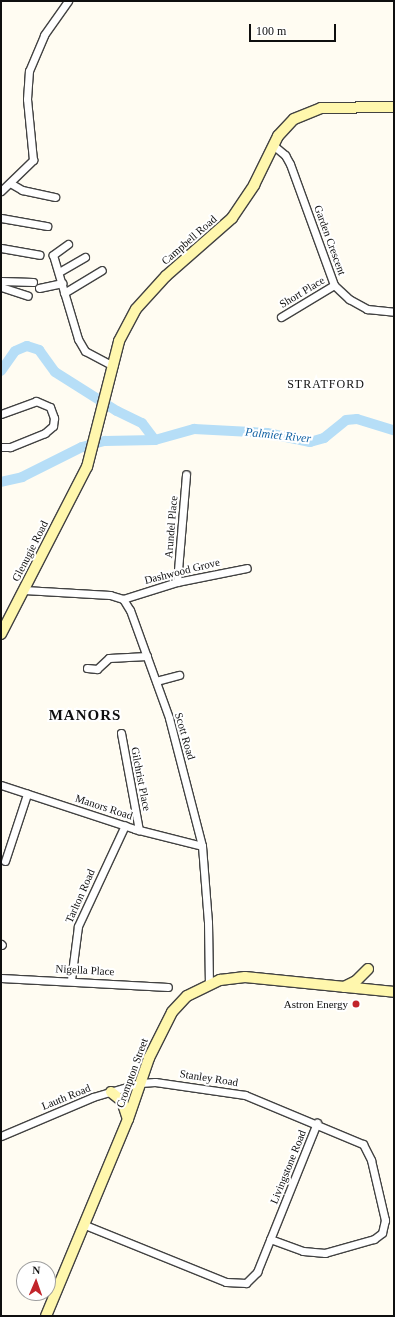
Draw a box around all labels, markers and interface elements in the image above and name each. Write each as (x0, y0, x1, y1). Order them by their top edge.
scale bar (251, 16, 338, 42)
text: 100 m (256, 24, 286, 38)
street label: Garden Crescent (311, 203, 349, 277)
street label: Campbell Road (159, 212, 219, 268)
street label: Short Place (277, 273, 327, 311)
district label: STRATFORD (287, 378, 365, 392)
water label: Palmiet River (244, 425, 312, 447)
street label: Arundel Place (162, 495, 180, 559)
street label: Glenugie Road (9, 518, 51, 584)
street label: Dashwood Grove (143, 555, 221, 587)
district label: MANORS (49, 707, 121, 725)
street label: Scott Road (172, 711, 198, 761)
street label: Gilchrist Place (128, 746, 154, 812)
street label: Manors Road (74, 792, 134, 822)
street label: Tarlton Road (62, 867, 98, 925)
street label: Nigella Place (55, 962, 115, 978)
place label: Astron Energy (284, 997, 348, 1011)
marker: Astron Energy (351, 999, 361, 1009)
street label: Crompton Street (113, 1036, 151, 1110)
street label: Stanley Road (179, 1067, 239, 1089)
street label: Lauth Road (40, 1081, 92, 1113)
street label: Livingstone Road (267, 1128, 309, 1206)
north arrow (16, 1261, 56, 1301)
text: N (32, 1264, 41, 1276)

